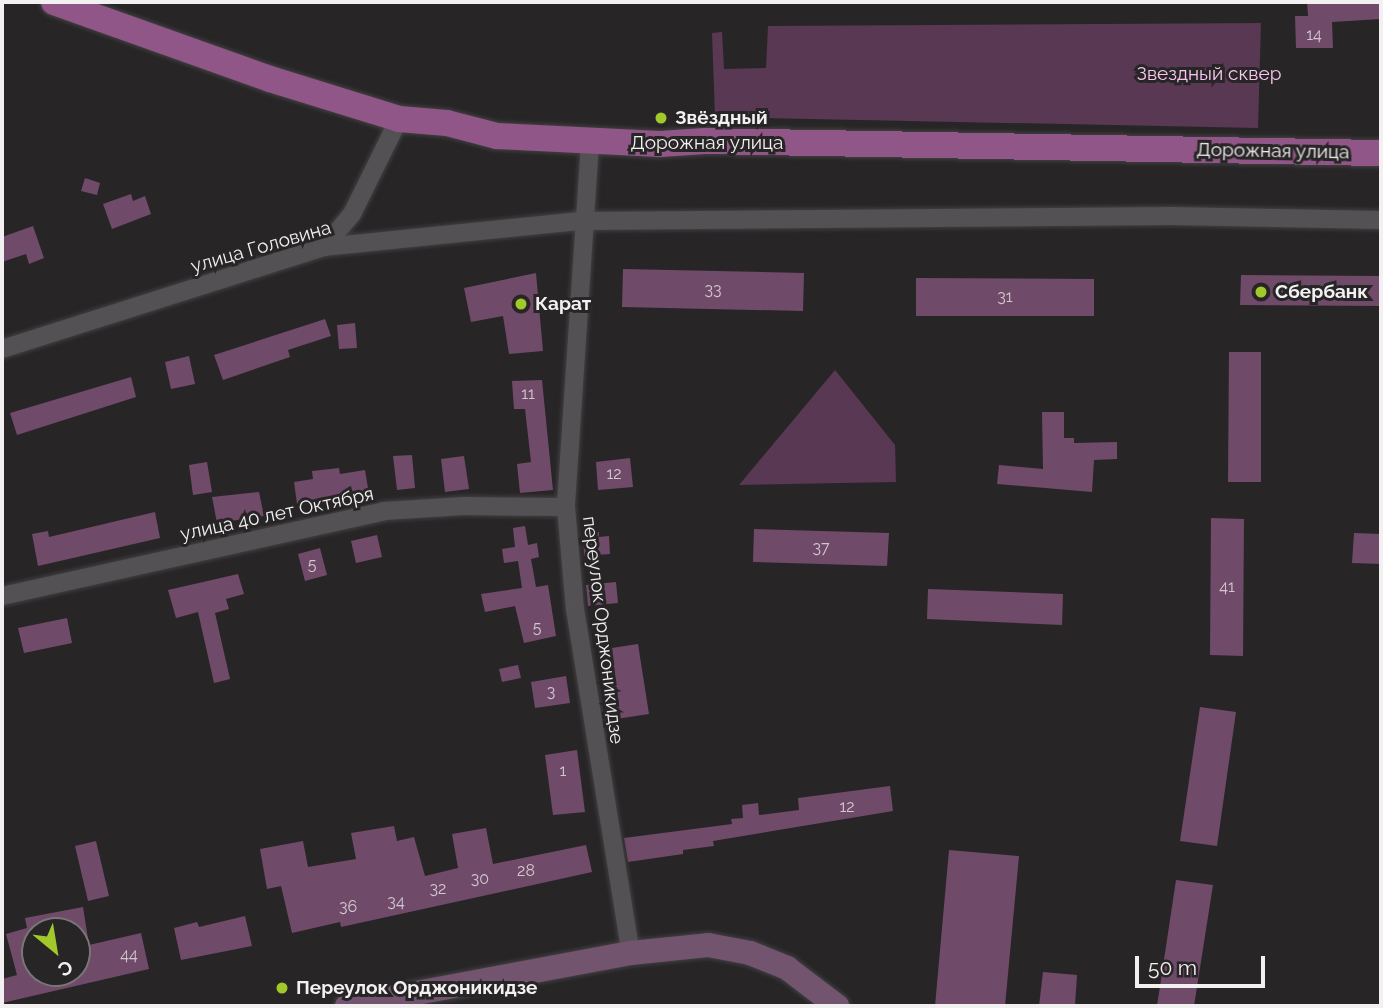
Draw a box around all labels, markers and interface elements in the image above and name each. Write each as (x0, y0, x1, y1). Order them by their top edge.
house number: 14 (1306, 25, 1322, 45)
park label: Звездный сквер (1137, 63, 1281, 85)
place label: Звёздный (675, 107, 768, 129)
marker: Звёздный (653, 110, 669, 126)
street label: Дорожная улица (630, 132, 784, 154)
street label: Дорожная улица (1196, 138, 1350, 164)
street label: улица Головина (188, 216, 334, 278)
house number: 33 (704, 280, 722, 300)
place label: Сбербанк (1275, 281, 1368, 303)
marker: Сбербанк (1253, 284, 1269, 300)
house number: 31 (997, 287, 1013, 307)
place label: Карат (535, 293, 591, 315)
marker: Карат (513, 296, 529, 312)
house number: 11 (521, 384, 535, 404)
house number: 12 (606, 464, 622, 484)
street label: улица 40 лет Октября (178, 482, 376, 546)
street label: переулок Орджоникидзе (578, 515, 628, 745)
house number: 37 (812, 538, 830, 558)
house number: 5 (308, 555, 316, 575)
house number: 41 (1219, 577, 1235, 597)
house number: 5 (533, 618, 541, 638)
house number: 3 (547, 682, 555, 702)
house number: 1 (560, 761, 566, 781)
house number: 12 (839, 797, 855, 817)
house number: 28 (517, 861, 535, 881)
house number: 30 (471, 869, 489, 889)
house number: 32 (430, 879, 446, 899)
house number: 34 (387, 892, 405, 912)
house number: 36 (339, 897, 357, 917)
north arrow (21, 917, 91, 987)
scale bar (1138, 942, 1268, 986)
house number: 44 (120, 945, 138, 965)
text: 50 m (1148, 955, 1197, 980)
text: С (54, 956, 77, 981)
place label: Переулок Орджоникидзе (296, 977, 537, 999)
marker: Переулок Орджоникидзе (274, 980, 290, 996)

